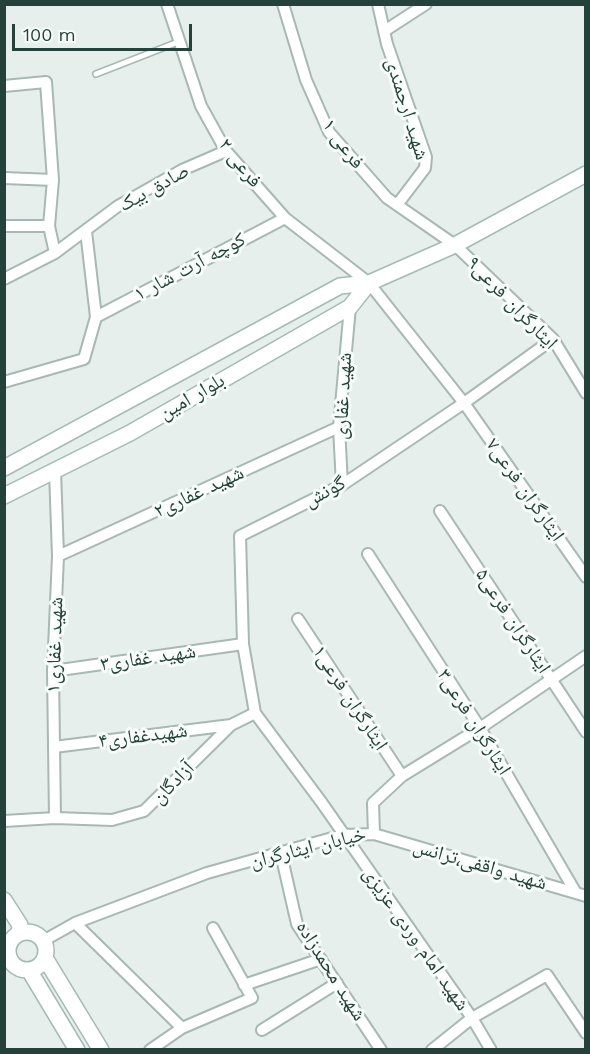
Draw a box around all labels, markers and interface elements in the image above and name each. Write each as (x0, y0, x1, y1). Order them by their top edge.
scale bar (15, 12, 195, 50)
text: 100 m (23, 24, 76, 45)
street label: شهید ارجمندی (380, 55, 434, 163)
street label: فرعی ۱ (317, 114, 369, 174)
street label: فرعی ۲ (213, 134, 267, 192)
street label: صادق بیک (114, 159, 194, 217)
street label: کوچه آرت شار ۱ (130, 228, 250, 306)
street label: ایثارگران فرعی۹ (461, 251, 563, 355)
street label: شهید غفاری (329, 352, 357, 440)
street label: بلوار امین (155, 369, 229, 425)
street label: ایثارگران فرعی۷ (481, 434, 569, 546)
street label: شهید غفاری۲ (150, 461, 248, 523)
street label: گونش (300, 471, 350, 513)
street label: ایثارگران فرعی۵ (470, 564, 556, 678)
street label: شهید غفاری۱ (41, 596, 69, 694)
street label: شهید غفاری۳ (99, 639, 197, 677)
street label: ایثارگران فرعی۱ (307, 641, 393, 755)
street label: ایثارگران فرعی۳ (432, 665, 516, 779)
street label: شهیدغفاری۴ (97, 719, 189, 753)
street label: آزادگان (147, 757, 199, 809)
street label: خیابان ایثارگران (248, 822, 368, 874)
street label: شهید واقفی،ترانس (410, 834, 550, 896)
street label: شهید امام وردی عزیزی (357, 863, 475, 1015)
street label: شهید محمدزاده (291, 917, 371, 1025)

